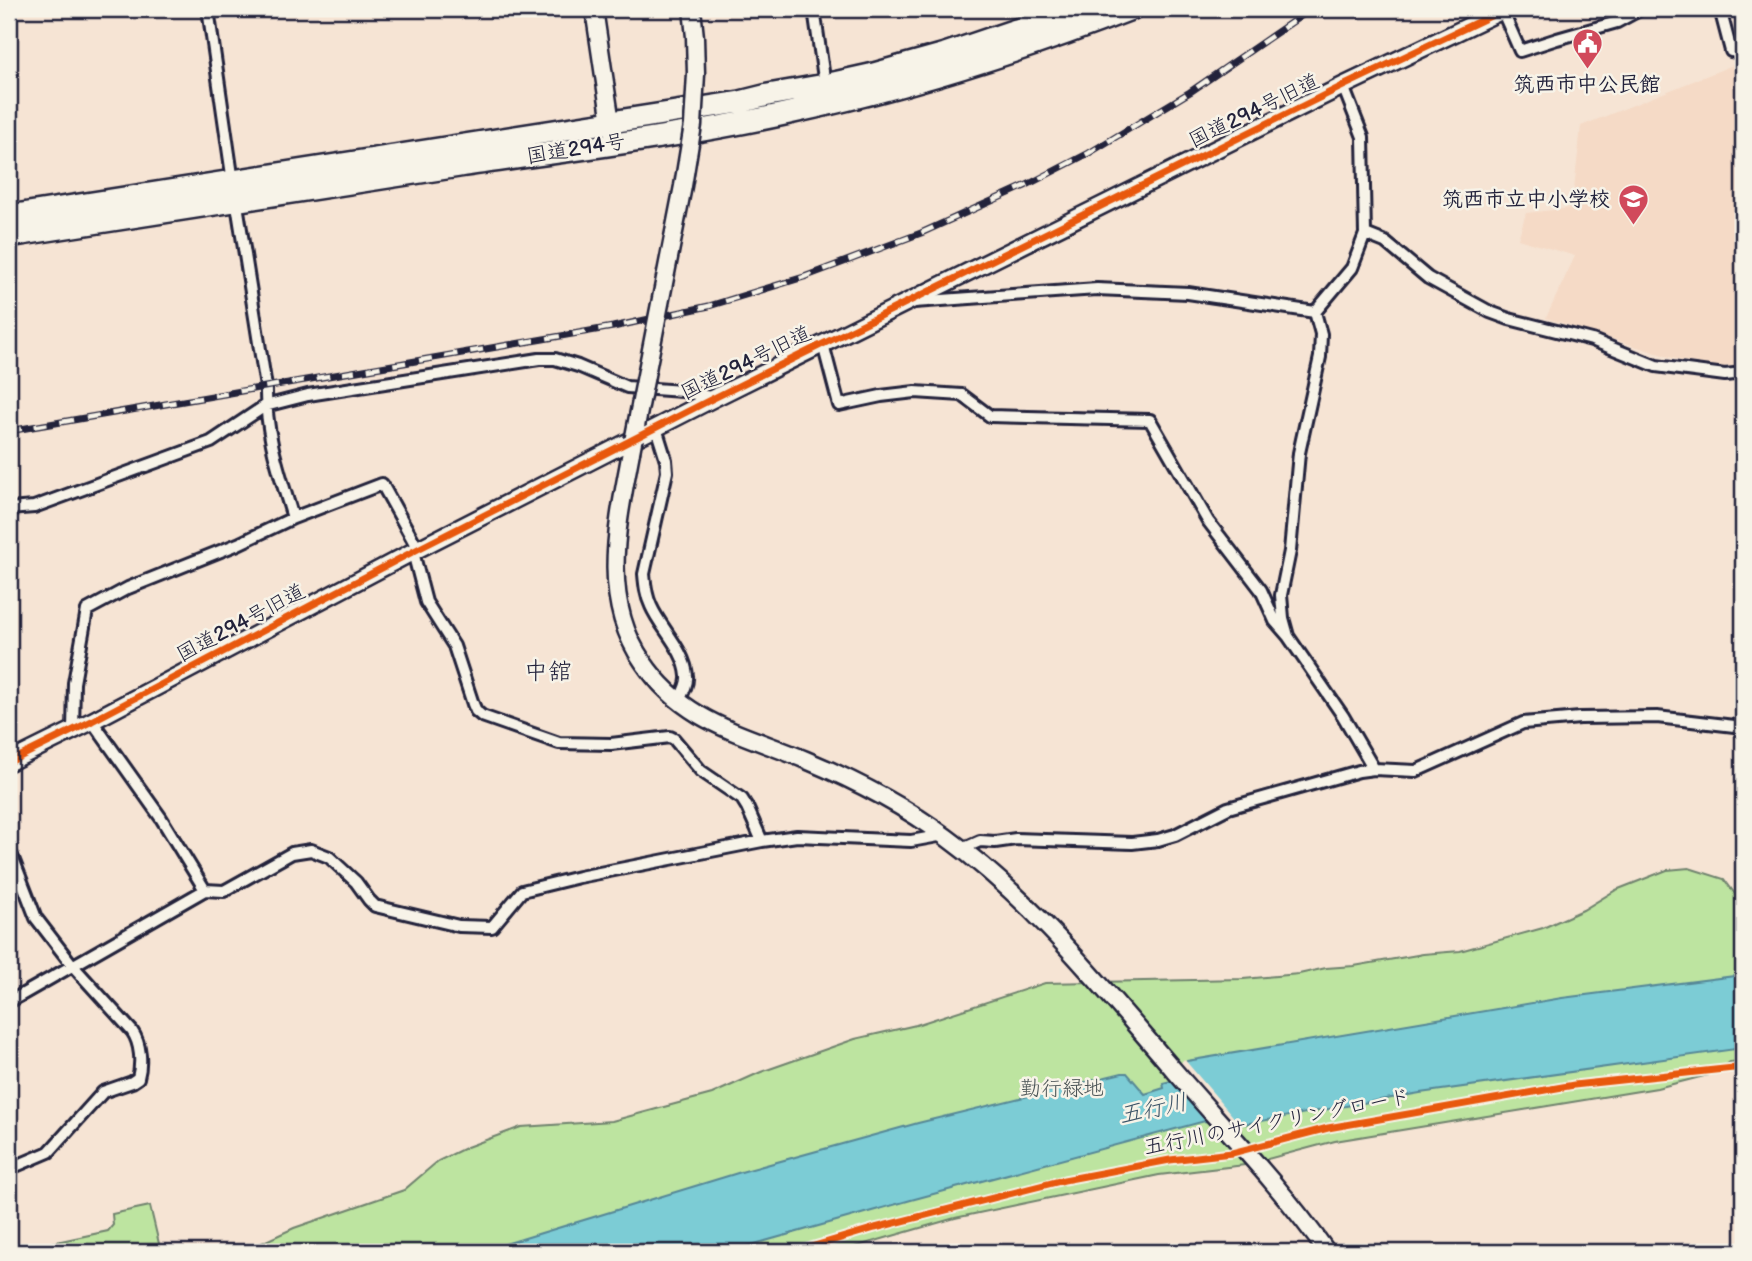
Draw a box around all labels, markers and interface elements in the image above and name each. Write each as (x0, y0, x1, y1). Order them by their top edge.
public building icon: 筑西市中公民館 (1570, 27, 1604, 71)
street label: 国道294号旧道 (1185, 69, 1323, 153)
place label: 筑西市中公民館 (1514, 72, 1661, 97)
street label: 国道294号 (524, 129, 628, 169)
school or university icon: 筑西市立中小学校 (1616, 182, 1650, 226)
place label: 筑西市立中小学校 (1442, 187, 1610, 212)
street label: 国道294号旧道 (677, 321, 815, 405)
street label: 国道294号旧道 (172, 579, 310, 667)
district label: 中舘 (524, 657, 572, 686)
park label: 勤行緑地 (1020, 1076, 1104, 1101)
street label: 五行川のサイクリングロード (1142, 1084, 1412, 1160)
water label: 五行川 (1116, 1088, 1190, 1130)

